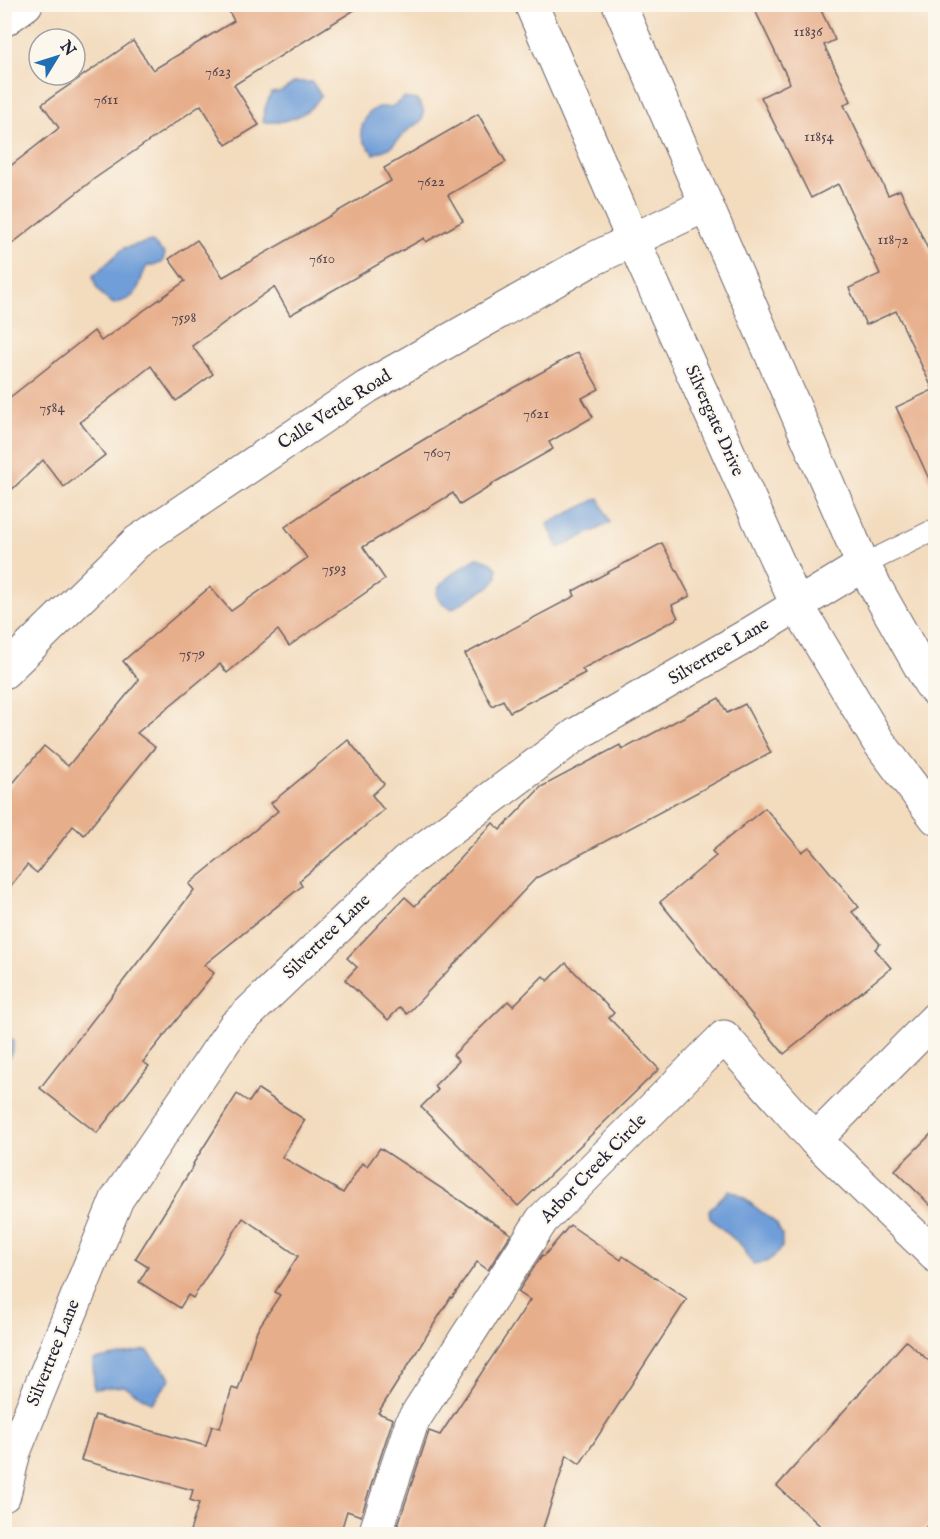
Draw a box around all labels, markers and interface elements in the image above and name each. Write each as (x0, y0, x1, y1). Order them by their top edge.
house number: 11836 (794, 22, 823, 41)
north arrow (27, 27, 87, 87)
text: N (54, 37, 79, 61)
house number: 7623 (205, 62, 231, 81)
house number: 7611 (94, 90, 118, 109)
house number: 11854 (804, 127, 835, 146)
house number: 7622 (417, 172, 445, 191)
house number: 11872 (877, 230, 909, 249)
house number: 7610 (309, 249, 335, 268)
house number: 7598 (172, 308, 197, 327)
street label: Silvergate Drive (679, 362, 749, 480)
street label: Calle Verde Road (274, 365, 396, 455)
house number: 7584 (39, 398, 65, 417)
house number: 7621 (523, 404, 549, 423)
house number: 7607 (423, 443, 451, 462)
house number: 7593 (322, 559, 346, 578)
street label: Silvertree Lane (665, 613, 773, 691)
house number: 7579 (179, 644, 205, 663)
street label: Silvertree Lane (278, 889, 376, 985)
street label: Arbor Creek Circle (535, 1110, 652, 1229)
street label: Silvertree Lane (22, 1296, 86, 1410)

